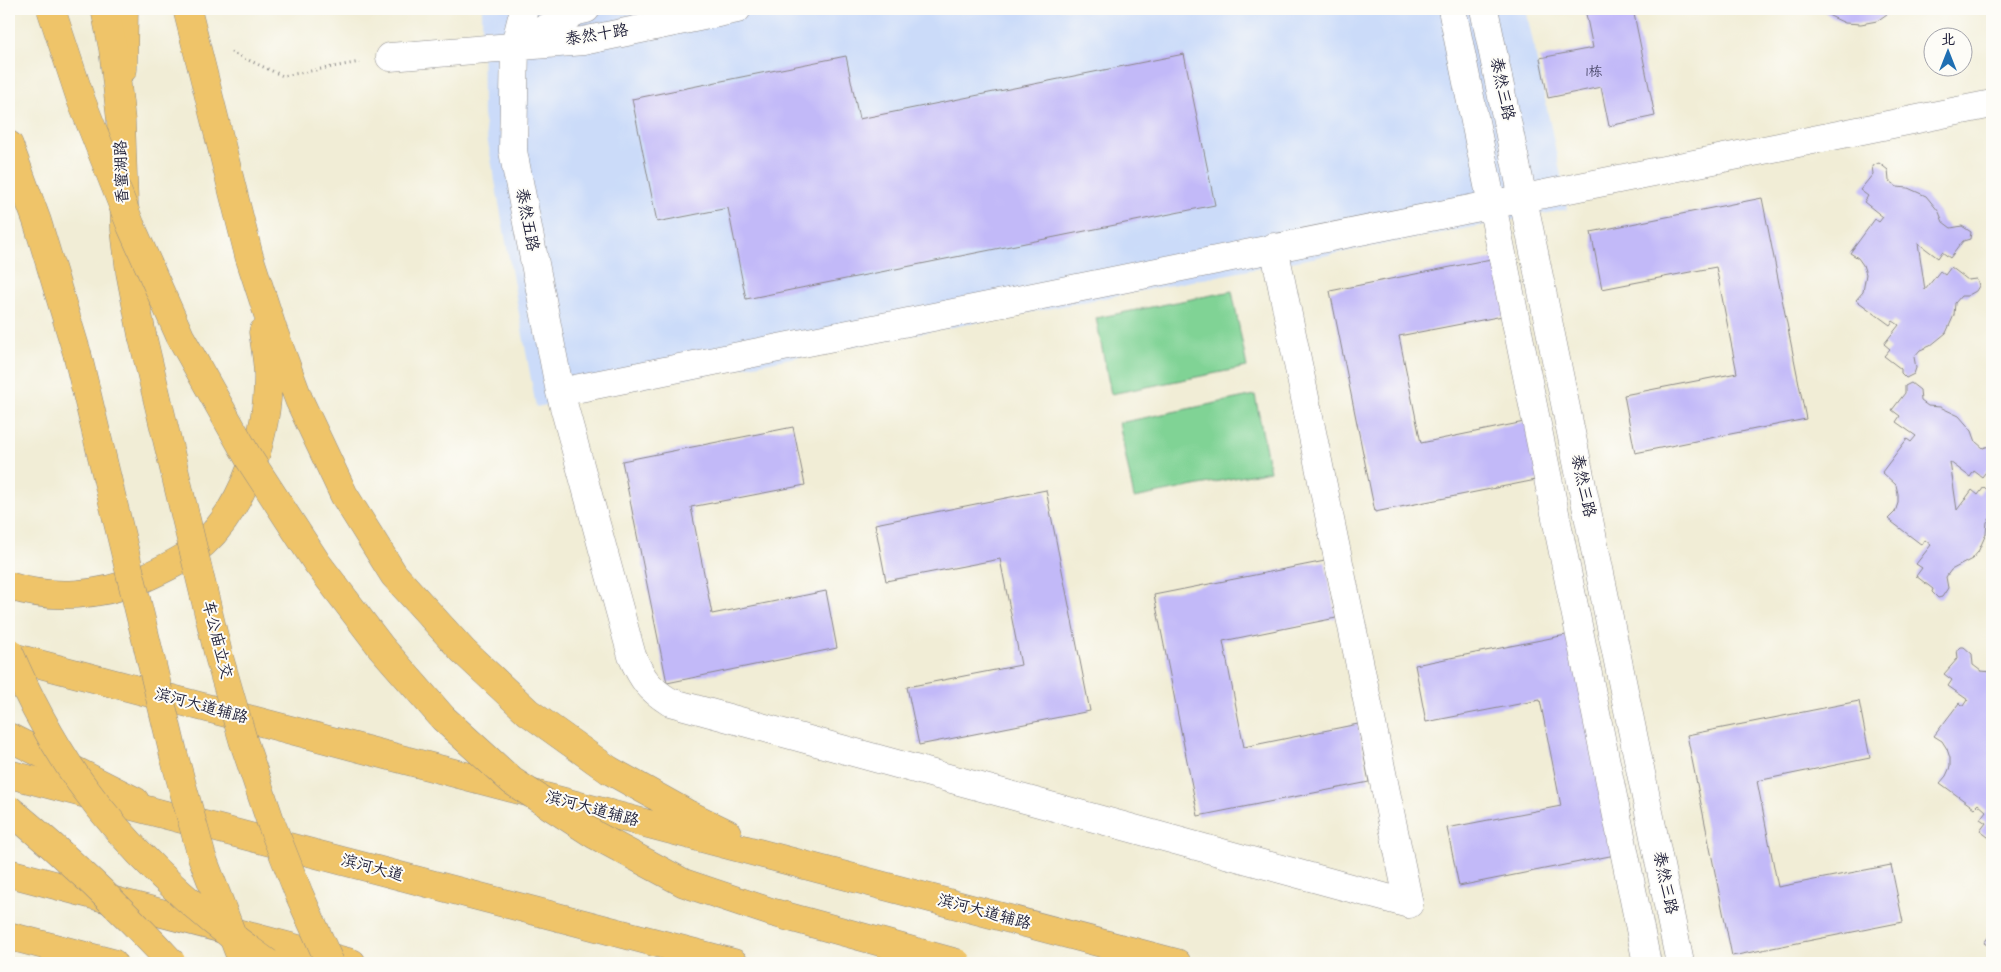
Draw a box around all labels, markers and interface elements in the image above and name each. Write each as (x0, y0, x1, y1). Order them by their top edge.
street label: 泰然十路 (564, 20, 630, 52)
north arrow (1924, 28, 1974, 78)
text: 北 (1941, 31, 1955, 51)
street label: 泰然三路 (1483, 55, 1519, 123)
house number: 1栋 (1585, 63, 1603, 83)
street label: 香蜜湖路 (110, 140, 136, 204)
street label: 泰然五路 (509, 186, 543, 254)
street label: 泰然三路 (1564, 452, 1600, 520)
street label: 车公庙立交 (195, 598, 237, 682)
street label: 滨河大道辅路 (152, 683, 250, 731)
street label: 滨河大道辅路 (543, 786, 641, 834)
street label: 泰然三路 (1646, 849, 1682, 917)
street label: 滨河大道 (338, 850, 406, 888)
street label: 滨河大道辅路 (935, 889, 1033, 937)

